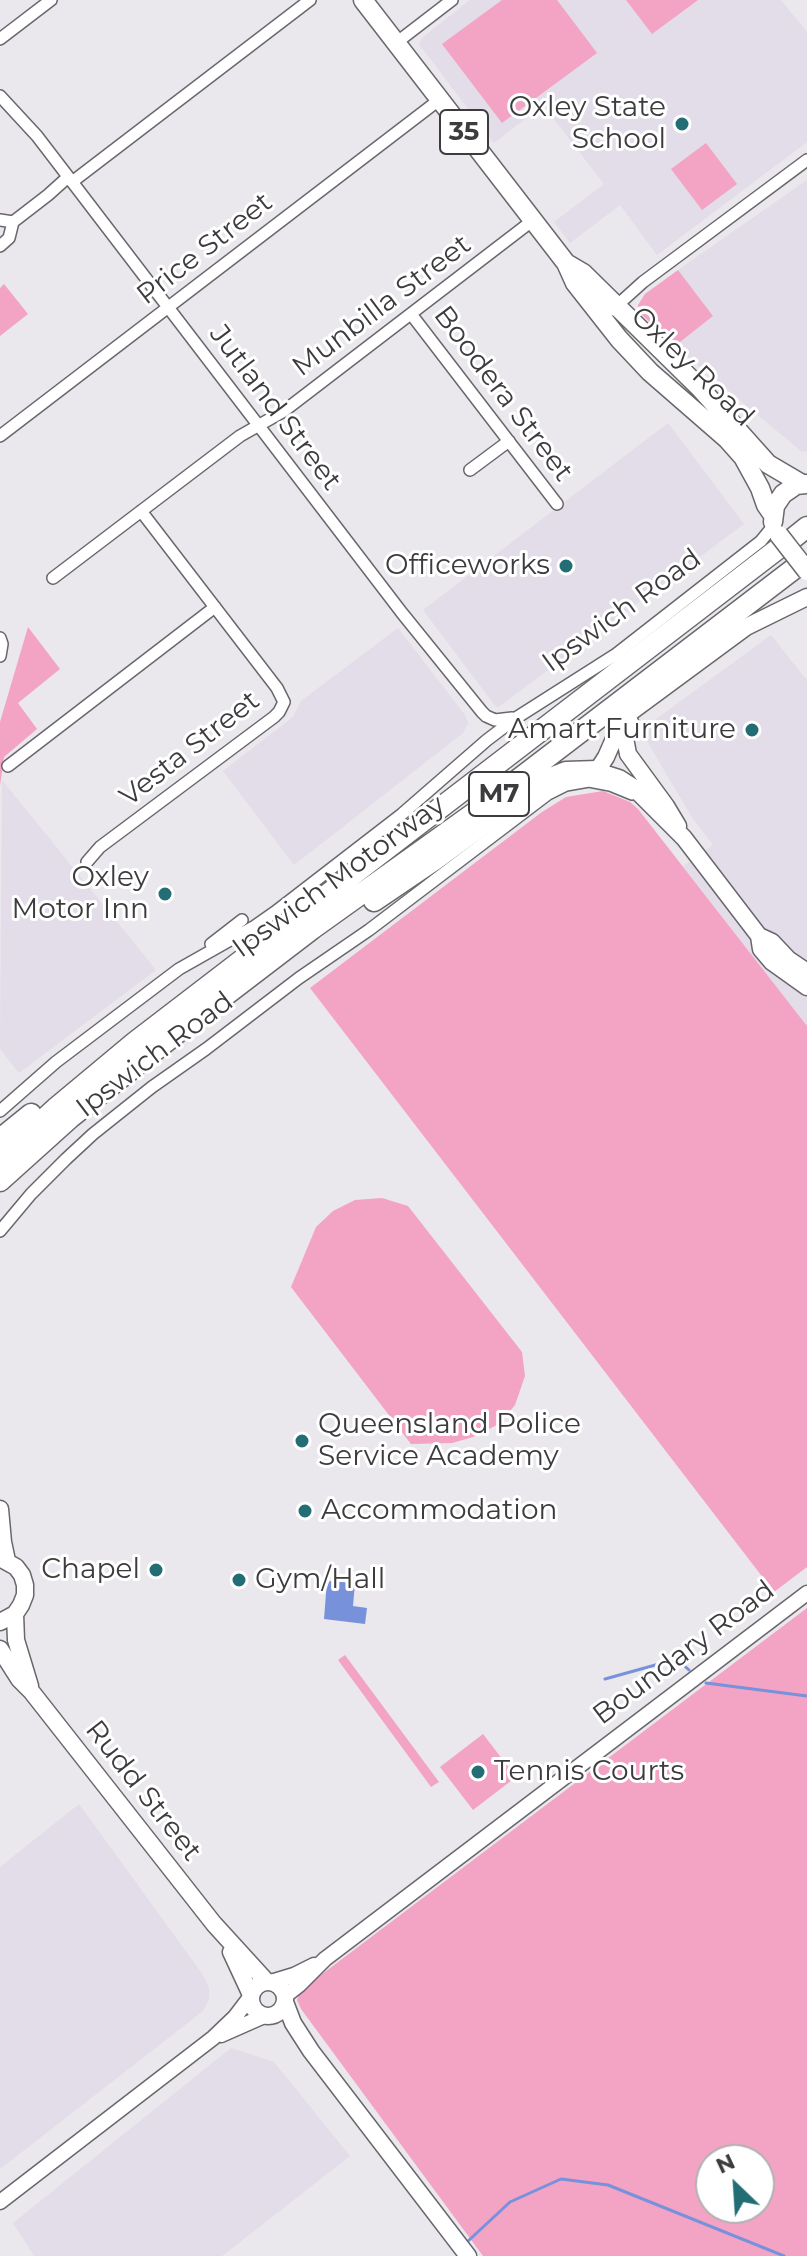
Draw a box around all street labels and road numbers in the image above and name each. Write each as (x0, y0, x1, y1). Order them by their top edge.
road number: 35 (440, 110, 488, 154)
street label: Price Street (131, 186, 279, 312)
street label: Munbilla Street (286, 228, 478, 384)
street label: Boodera Street (426, 300, 580, 488)
street label: Oxley Road (623, 300, 761, 434)
street label: Jutland Street (202, 319, 348, 497)
street label: Ipswich Road (536, 542, 708, 680)
street label: Vesta Street (114, 684, 266, 814)
road number: M7 (469, 772, 529, 816)
street label: Ipswich Motorway (226, 789, 452, 965)
street label: Ipswich Road (70, 985, 240, 1125)
street label: Boundary Road (587, 1574, 781, 1732)
street label: Rudd Street (78, 1714, 208, 1868)

